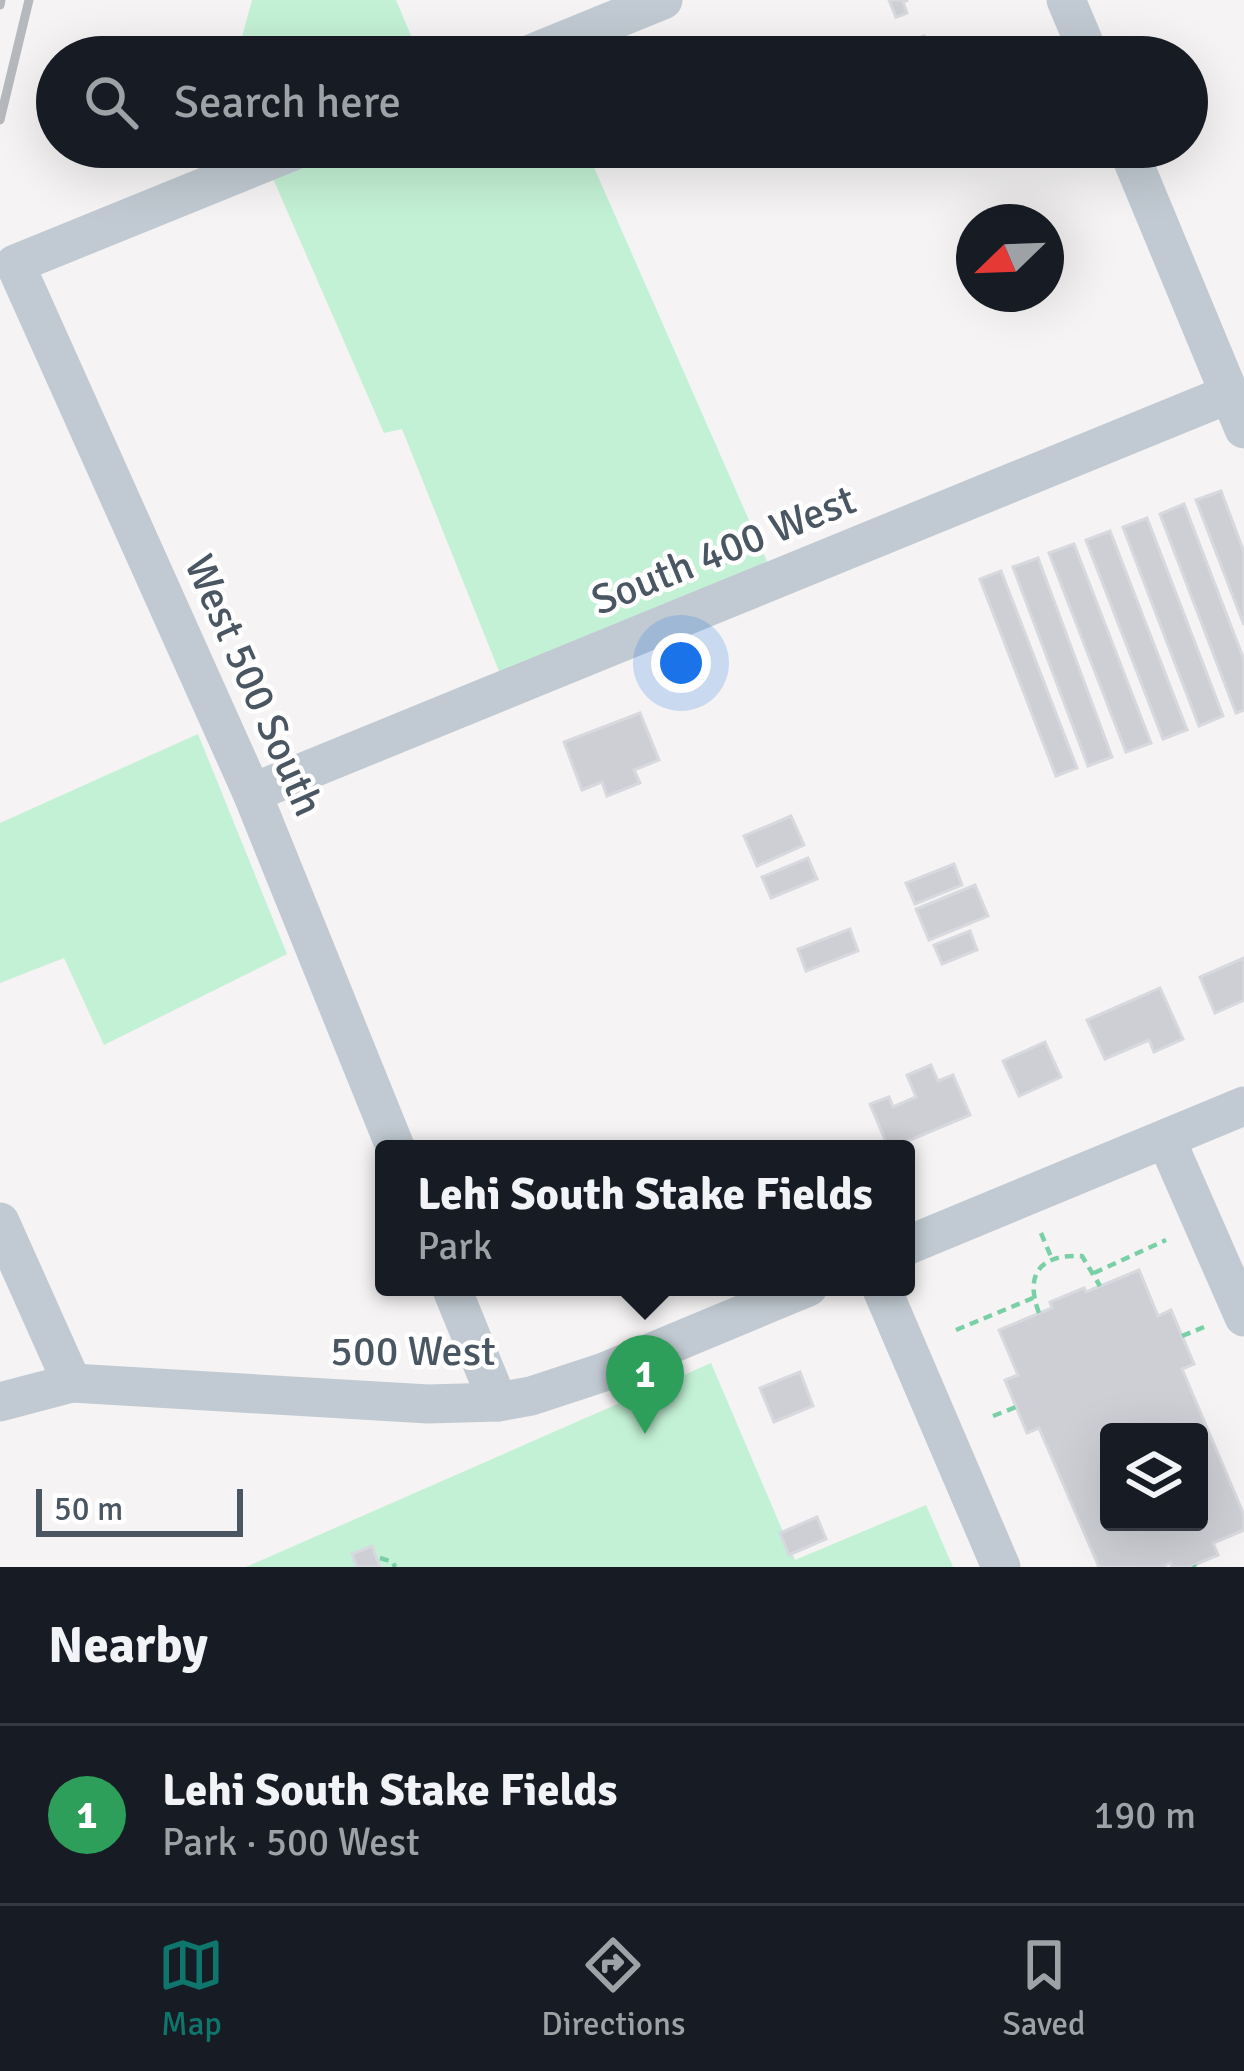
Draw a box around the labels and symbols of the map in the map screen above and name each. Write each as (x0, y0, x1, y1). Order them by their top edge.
north arrow (956, 204, 1064, 312)
street label: South 400 West (584, 474, 863, 627)
street label: West 500 South (173, 547, 334, 824)
your location (651, 633, 711, 693)
street label: 500 West (330, 1326, 496, 1377)
pin: 1 (606, 1335, 684, 1434)
scale bar (36, 1483, 243, 1536)

